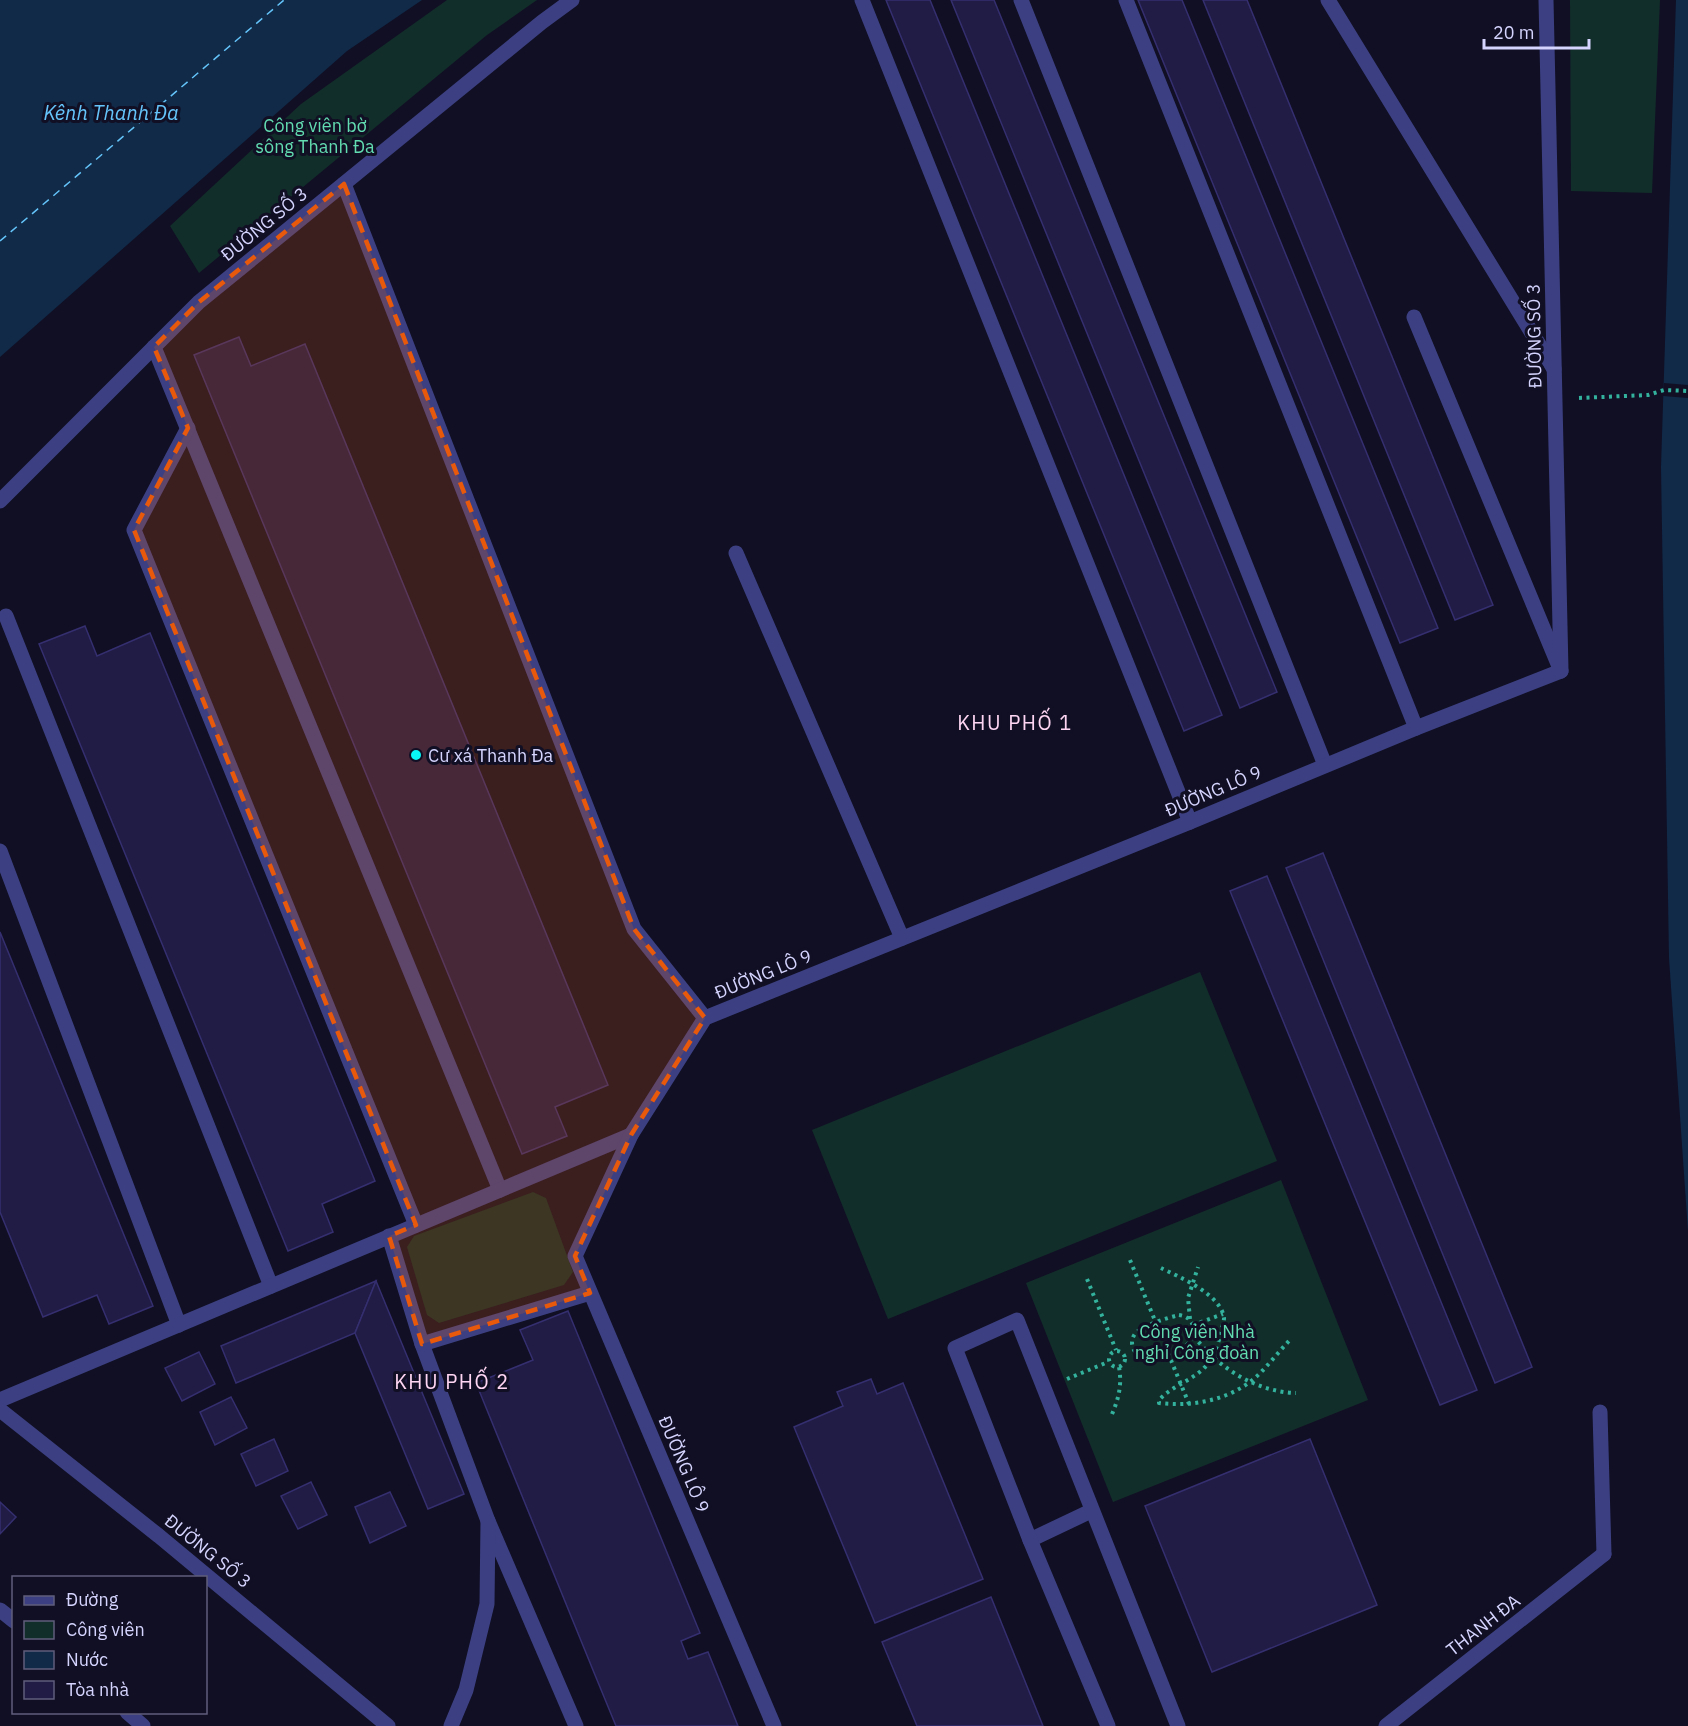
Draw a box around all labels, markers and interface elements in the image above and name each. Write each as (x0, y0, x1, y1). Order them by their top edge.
scale bar (1484, 12, 1589, 50)
text: 20 m (1493, 21, 1535, 44)
water label: Kênh Thanh Đa (43, 99, 179, 126)
park label: Công viên bờ sông Thanh Đa (255, 114, 375, 158)
street label: ĐƯỜNG SỐ 3 (214, 180, 312, 266)
street label: ĐƯỜNG SỐ 3 (1519, 283, 1546, 389)
district label: KHU PHỐ 1 (957, 707, 1073, 736)
place label: Cư xá Thanh Đa (428, 744, 554, 767)
marker: Cư xá Thanh Đa (409, 748, 423, 762)
street label: ĐƯỜNG LÔ 9 (1161, 759, 1265, 822)
street label: ĐƯỜNG LÔ 9 (711, 943, 815, 1004)
park label: Công viên Nhà nghỉ Công đoàn (1135, 1320, 1259, 1364)
district label: KHU PHỐ 2 (394, 1366, 510, 1395)
street label: ĐƯỜNG LÔ 9 (653, 1412, 716, 1516)
street label: ĐƯỜNG SỐ 3 (160, 1507, 258, 1593)
legend (12, 1576, 207, 1714)
text: Đường (66, 1588, 119, 1611)
street label: THANH ĐA (1441, 1589, 1525, 1661)
text: Công viên (66, 1618, 145, 1641)
text: Nước (66, 1648, 108, 1671)
text: Tòa nhà (66, 1678, 130, 1701)

